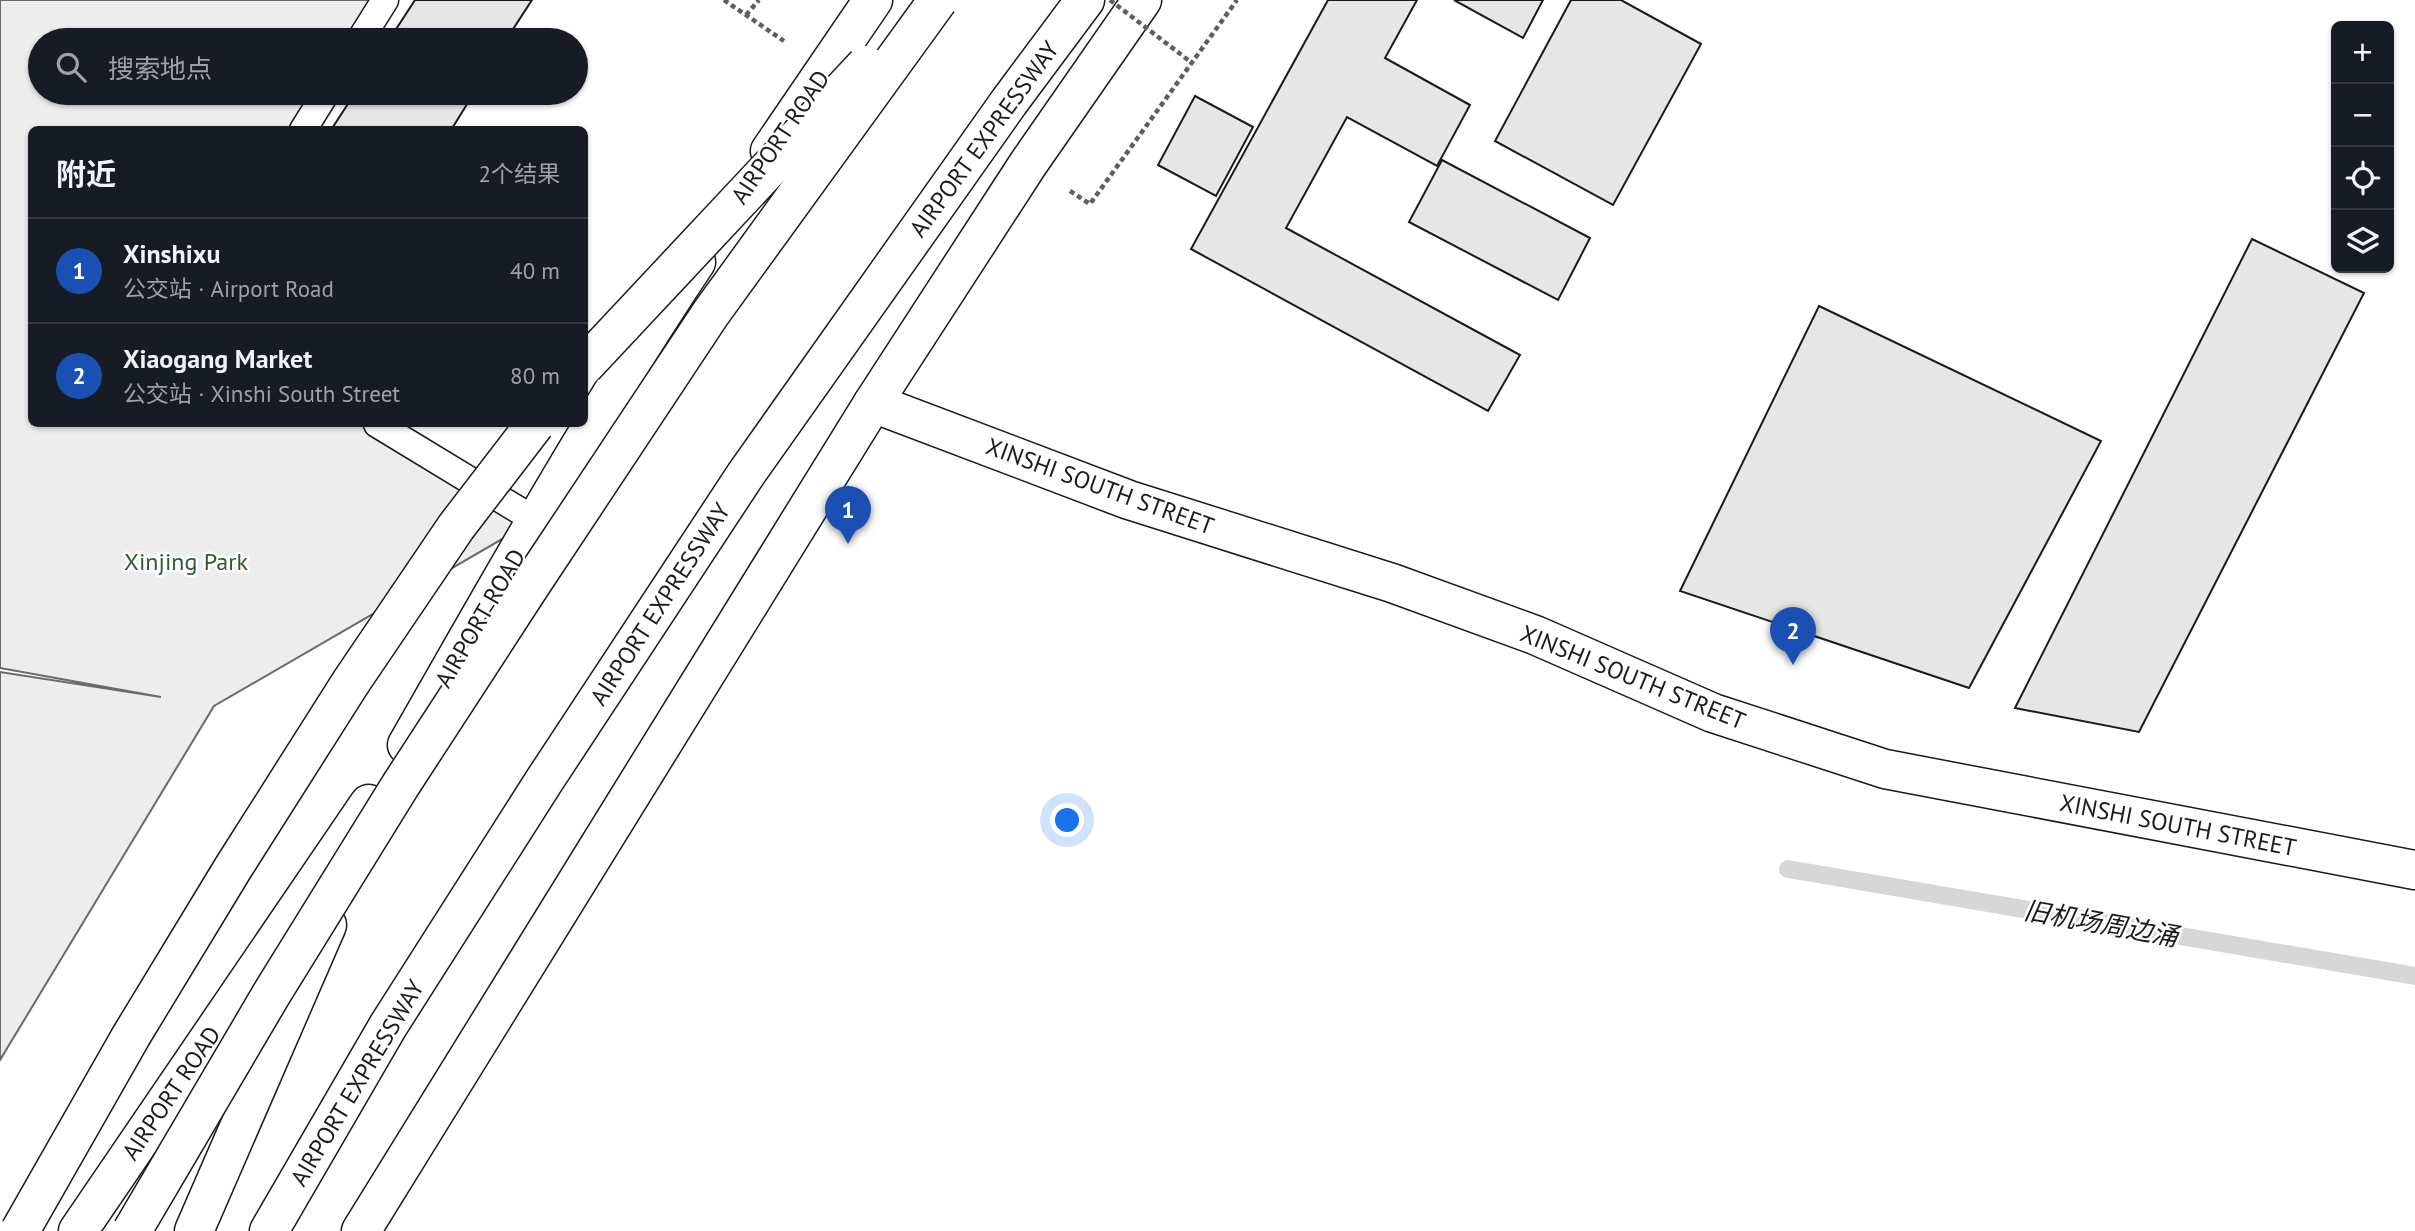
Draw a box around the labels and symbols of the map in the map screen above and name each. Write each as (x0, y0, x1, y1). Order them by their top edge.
street label: AIRPORT EXPRESSWAY (902, 34, 1066, 243)
street label: AIRPORT ROAD (724, 64, 836, 210)
street label: XINSHI SOUTH STREET (982, 430, 1218, 542)
pin: 1 (825, 486, 871, 544)
street label: AIRPORT EXPRESSWAY (583, 496, 737, 711)
street label: AIRPORT ROAD (428, 543, 532, 693)
park label: Xinjing Park (124, 546, 248, 577)
pin: 2 (1770, 607, 1816, 665)
street label: XINSHI SOUTH STREET (1516, 618, 1750, 736)
street label: XINSHI SOUTH STREET (2057, 787, 2299, 863)
your location (1050, 803, 1084, 837)
water label: 旧机场周边涌 (2021, 893, 2184, 953)
street label: AIRPORT EXPRESSWAY (283, 974, 431, 1192)
street label: AIRPORT ROAD (115, 1020, 227, 1166)

